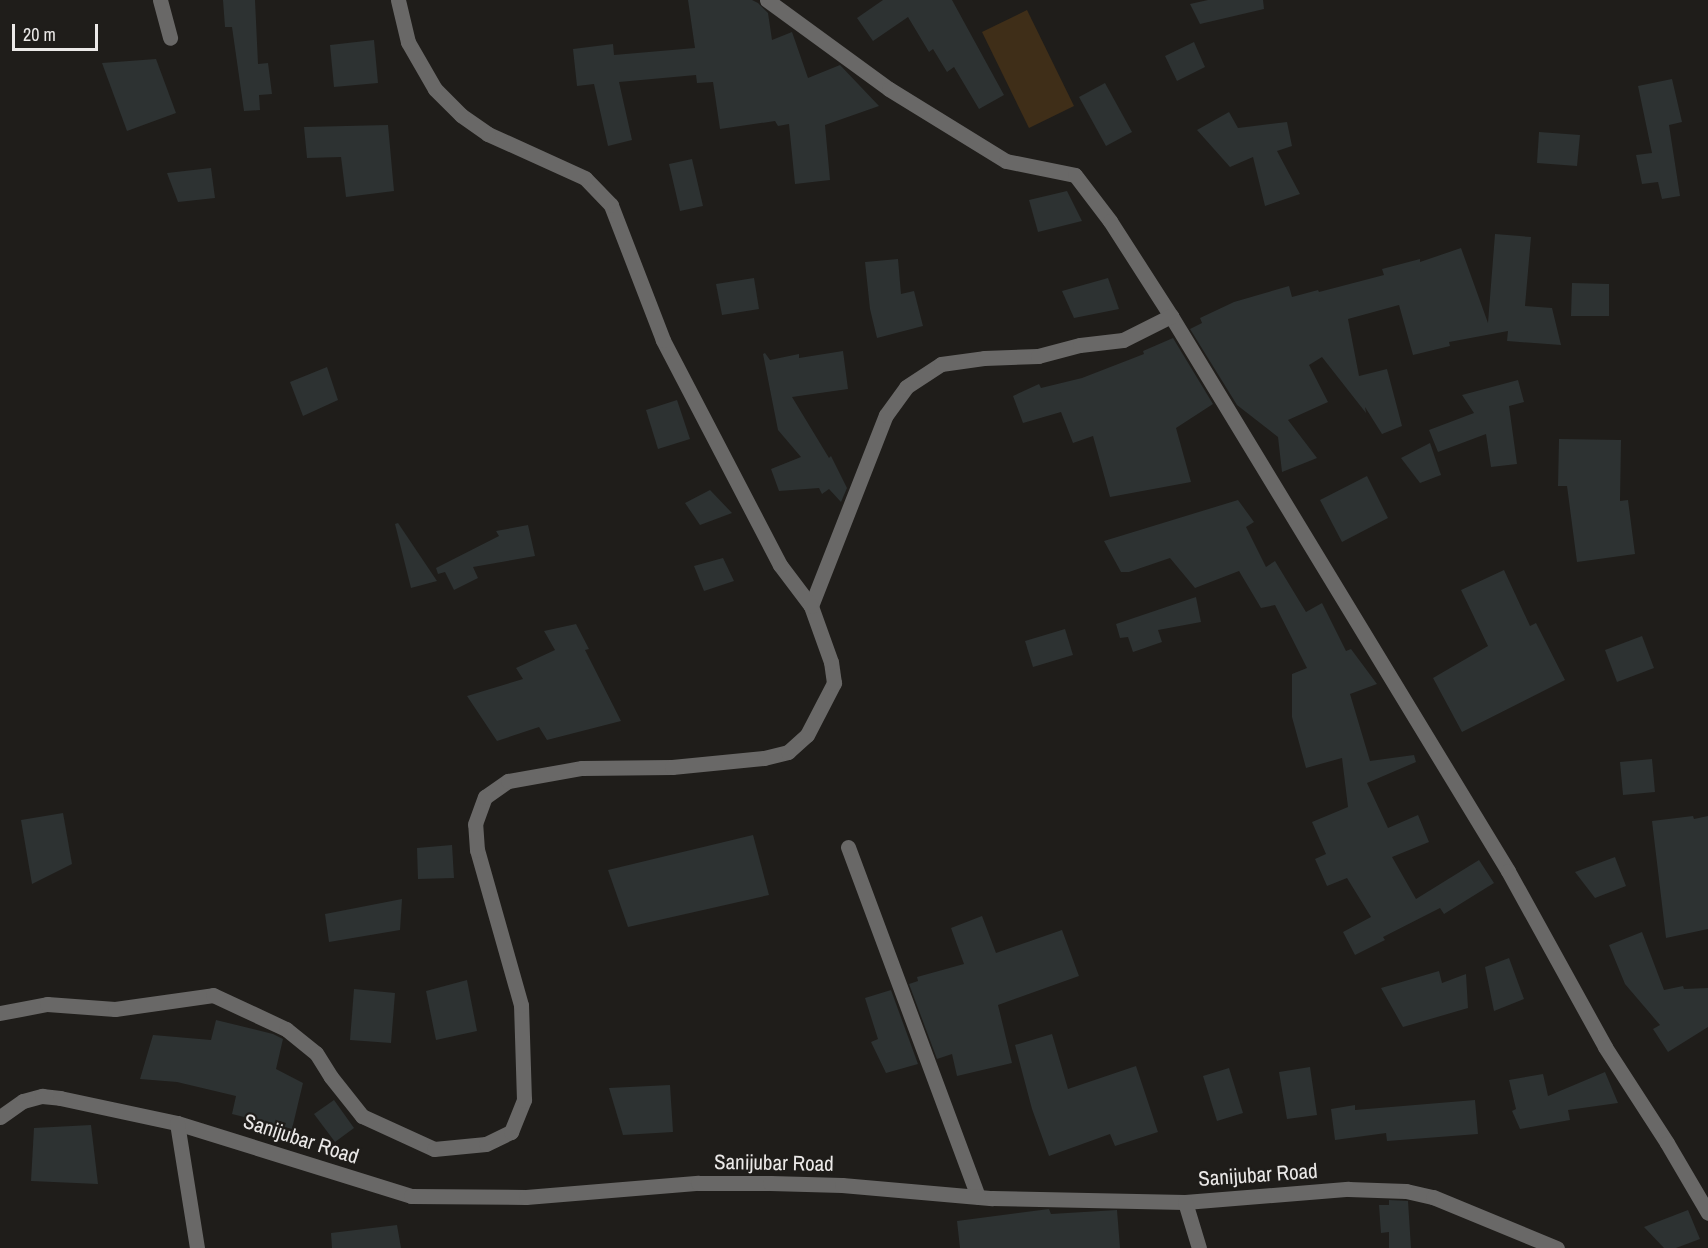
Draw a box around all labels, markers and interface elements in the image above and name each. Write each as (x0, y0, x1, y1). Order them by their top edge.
scale bar (15, 12, 100, 50)
text: 20 m (23, 22, 56, 47)
street label: Sanijubar Road (240, 1109, 362, 1169)
street label: Sanijubar Road (714, 1149, 834, 1177)
street label: Sanijubar Road (1197, 1158, 1319, 1192)

